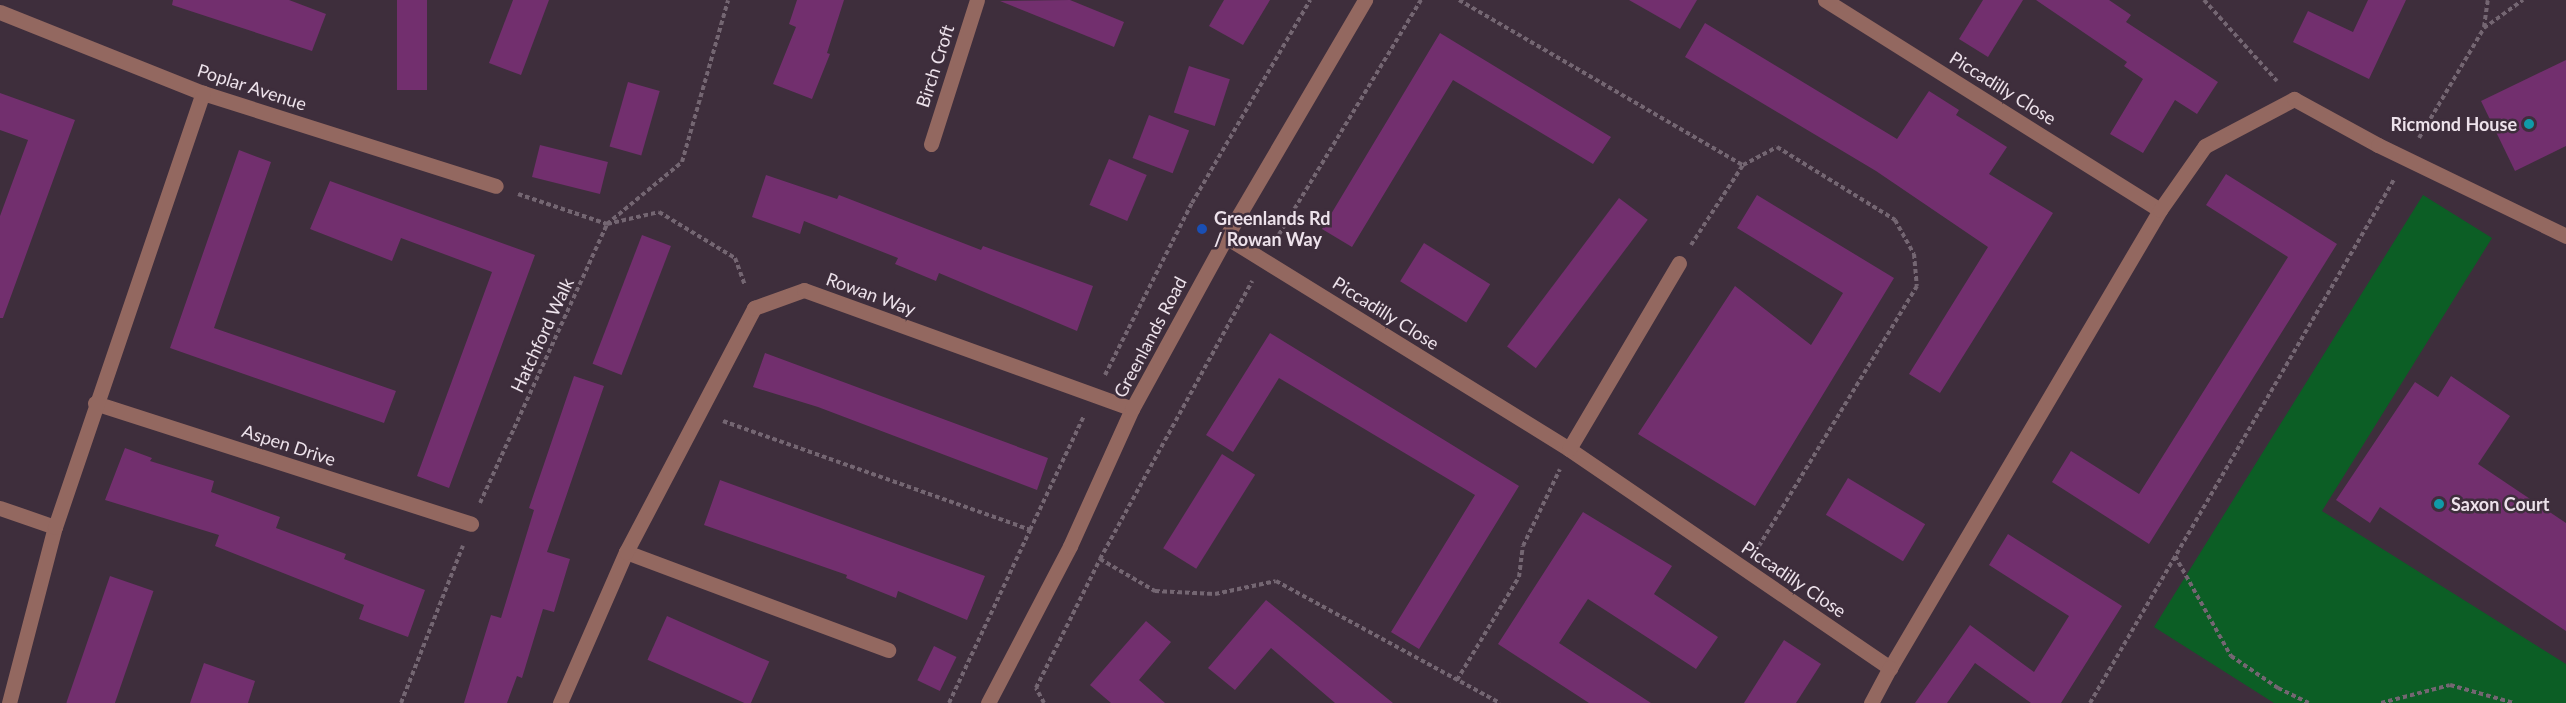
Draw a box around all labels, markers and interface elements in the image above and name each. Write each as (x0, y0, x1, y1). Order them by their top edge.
street label: Birch Croft (911, 22, 959, 110)
street label: Piccadilly Close (1946, 47, 2060, 129)
street label: Poplar Avenue (194, 59, 310, 115)
place label: Ricmond House (2391, 113, 2517, 135)
marker: Ricmond House (2522, 117, 2536, 131)
place label: Greenlands Rd / Rowan Way (1214, 208, 1330, 250)
marker: Greenlands Rd / Rowan Way (1195, 222, 1209, 236)
street label: Rowan Way (823, 268, 919, 320)
street label: Piccadilly Close (1329, 272, 1443, 354)
street label: Greenlands Road (1109, 273, 1191, 401)
street label: Hatchford Walk (506, 274, 578, 396)
street label: Aspen Drive (239, 420, 339, 470)
place label: Saxon Court (2451, 493, 2549, 515)
marker: Saxon Court (2432, 497, 2446, 511)
street label: Piccadilly Close (1738, 536, 1850, 622)

